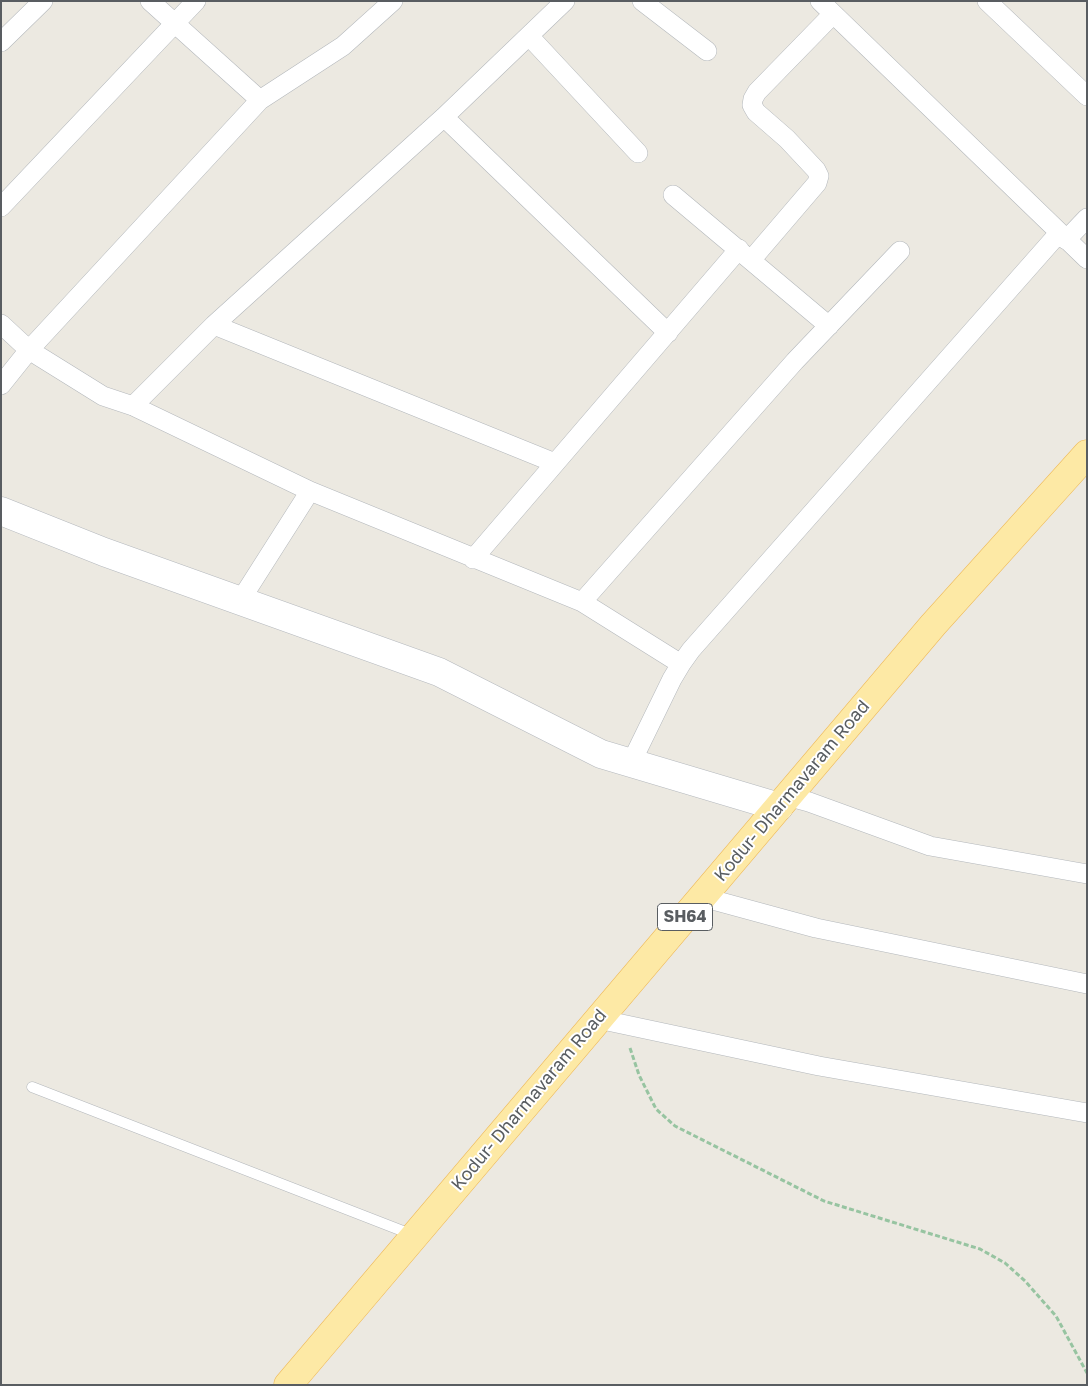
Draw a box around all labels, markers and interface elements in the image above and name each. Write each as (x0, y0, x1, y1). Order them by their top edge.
street label: Kodur- Dharmavaram Road (710, 696, 874, 886)
road number: SH64 (658, 904, 712, 930)
street label: Kodur- Dharmavaram Road (447, 1005, 611, 1195)

